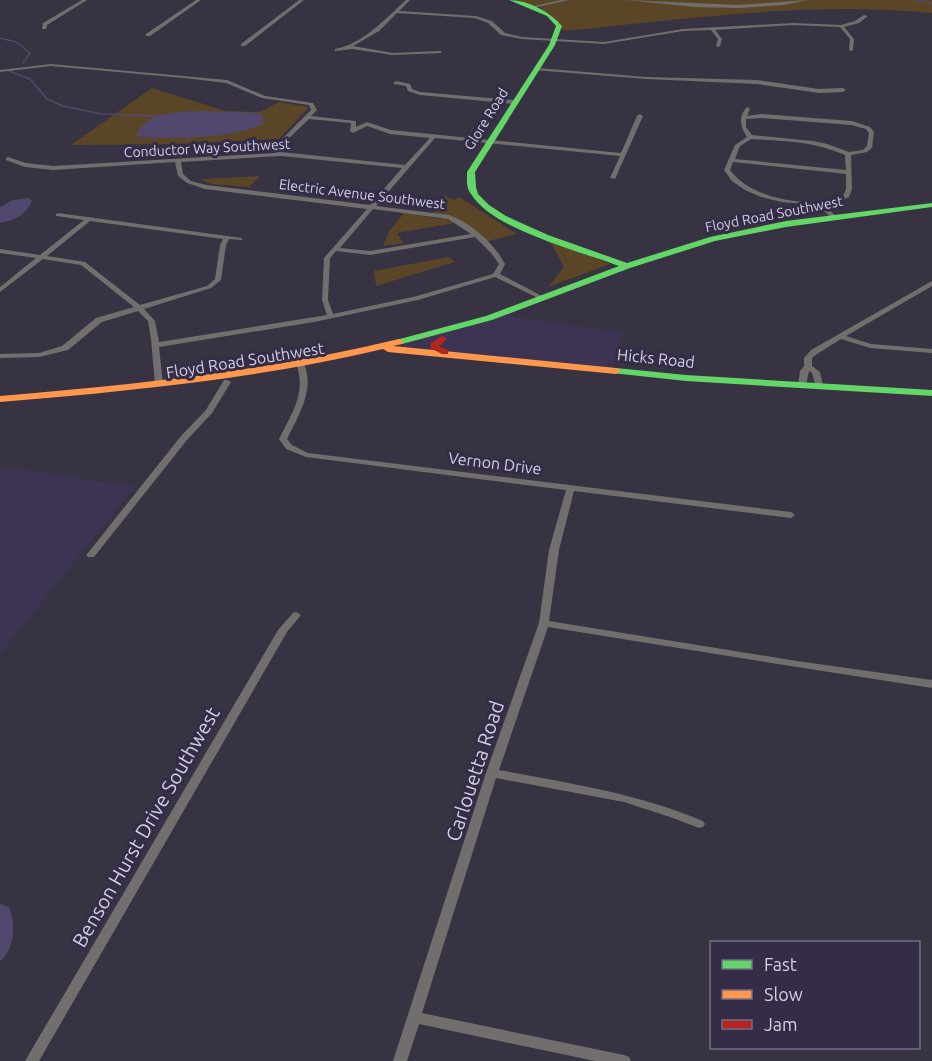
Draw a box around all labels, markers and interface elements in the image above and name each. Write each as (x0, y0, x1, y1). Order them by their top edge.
street label: Glore Road (461, 85, 511, 153)
street label: Conductor Way Southwest (123, 136, 291, 160)
street label: Electric Avenue Southwest (278, 176, 446, 212)
street label: Floyd Road Southwest (704, 193, 845, 235)
street label: Floyd Road Southwest (165, 338, 326, 381)
street label: Hicks Road (616, 345, 696, 371)
street label: Vernon Drive (447, 448, 543, 478)
street label: Carlouetta Road (441, 698, 508, 844)
street label: Benson Hurst Drive Southwest (67, 702, 224, 951)
legend (710, 941, 920, 1049)
text: Fast (764, 954, 797, 974)
text: Slow (764, 984, 803, 1004)
text: Jam (764, 1014, 798, 1034)

